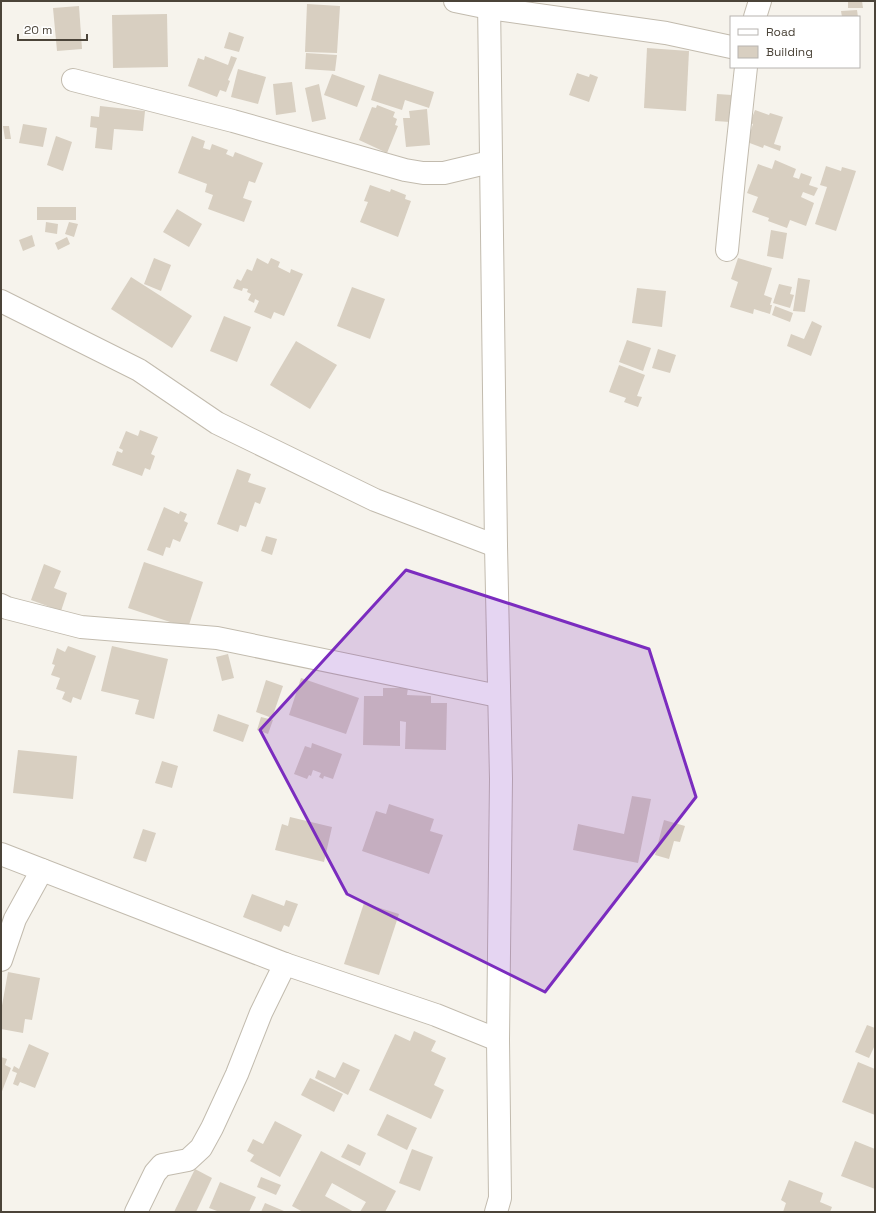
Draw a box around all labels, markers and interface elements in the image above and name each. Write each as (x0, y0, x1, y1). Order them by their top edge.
scale bar (18, 16, 87, 42)
legend (730, 16, 860, 68)
text: 20 m (24, 22, 52, 38)
text: Road (766, 24, 795, 40)
text: Building (766, 44, 813, 60)

